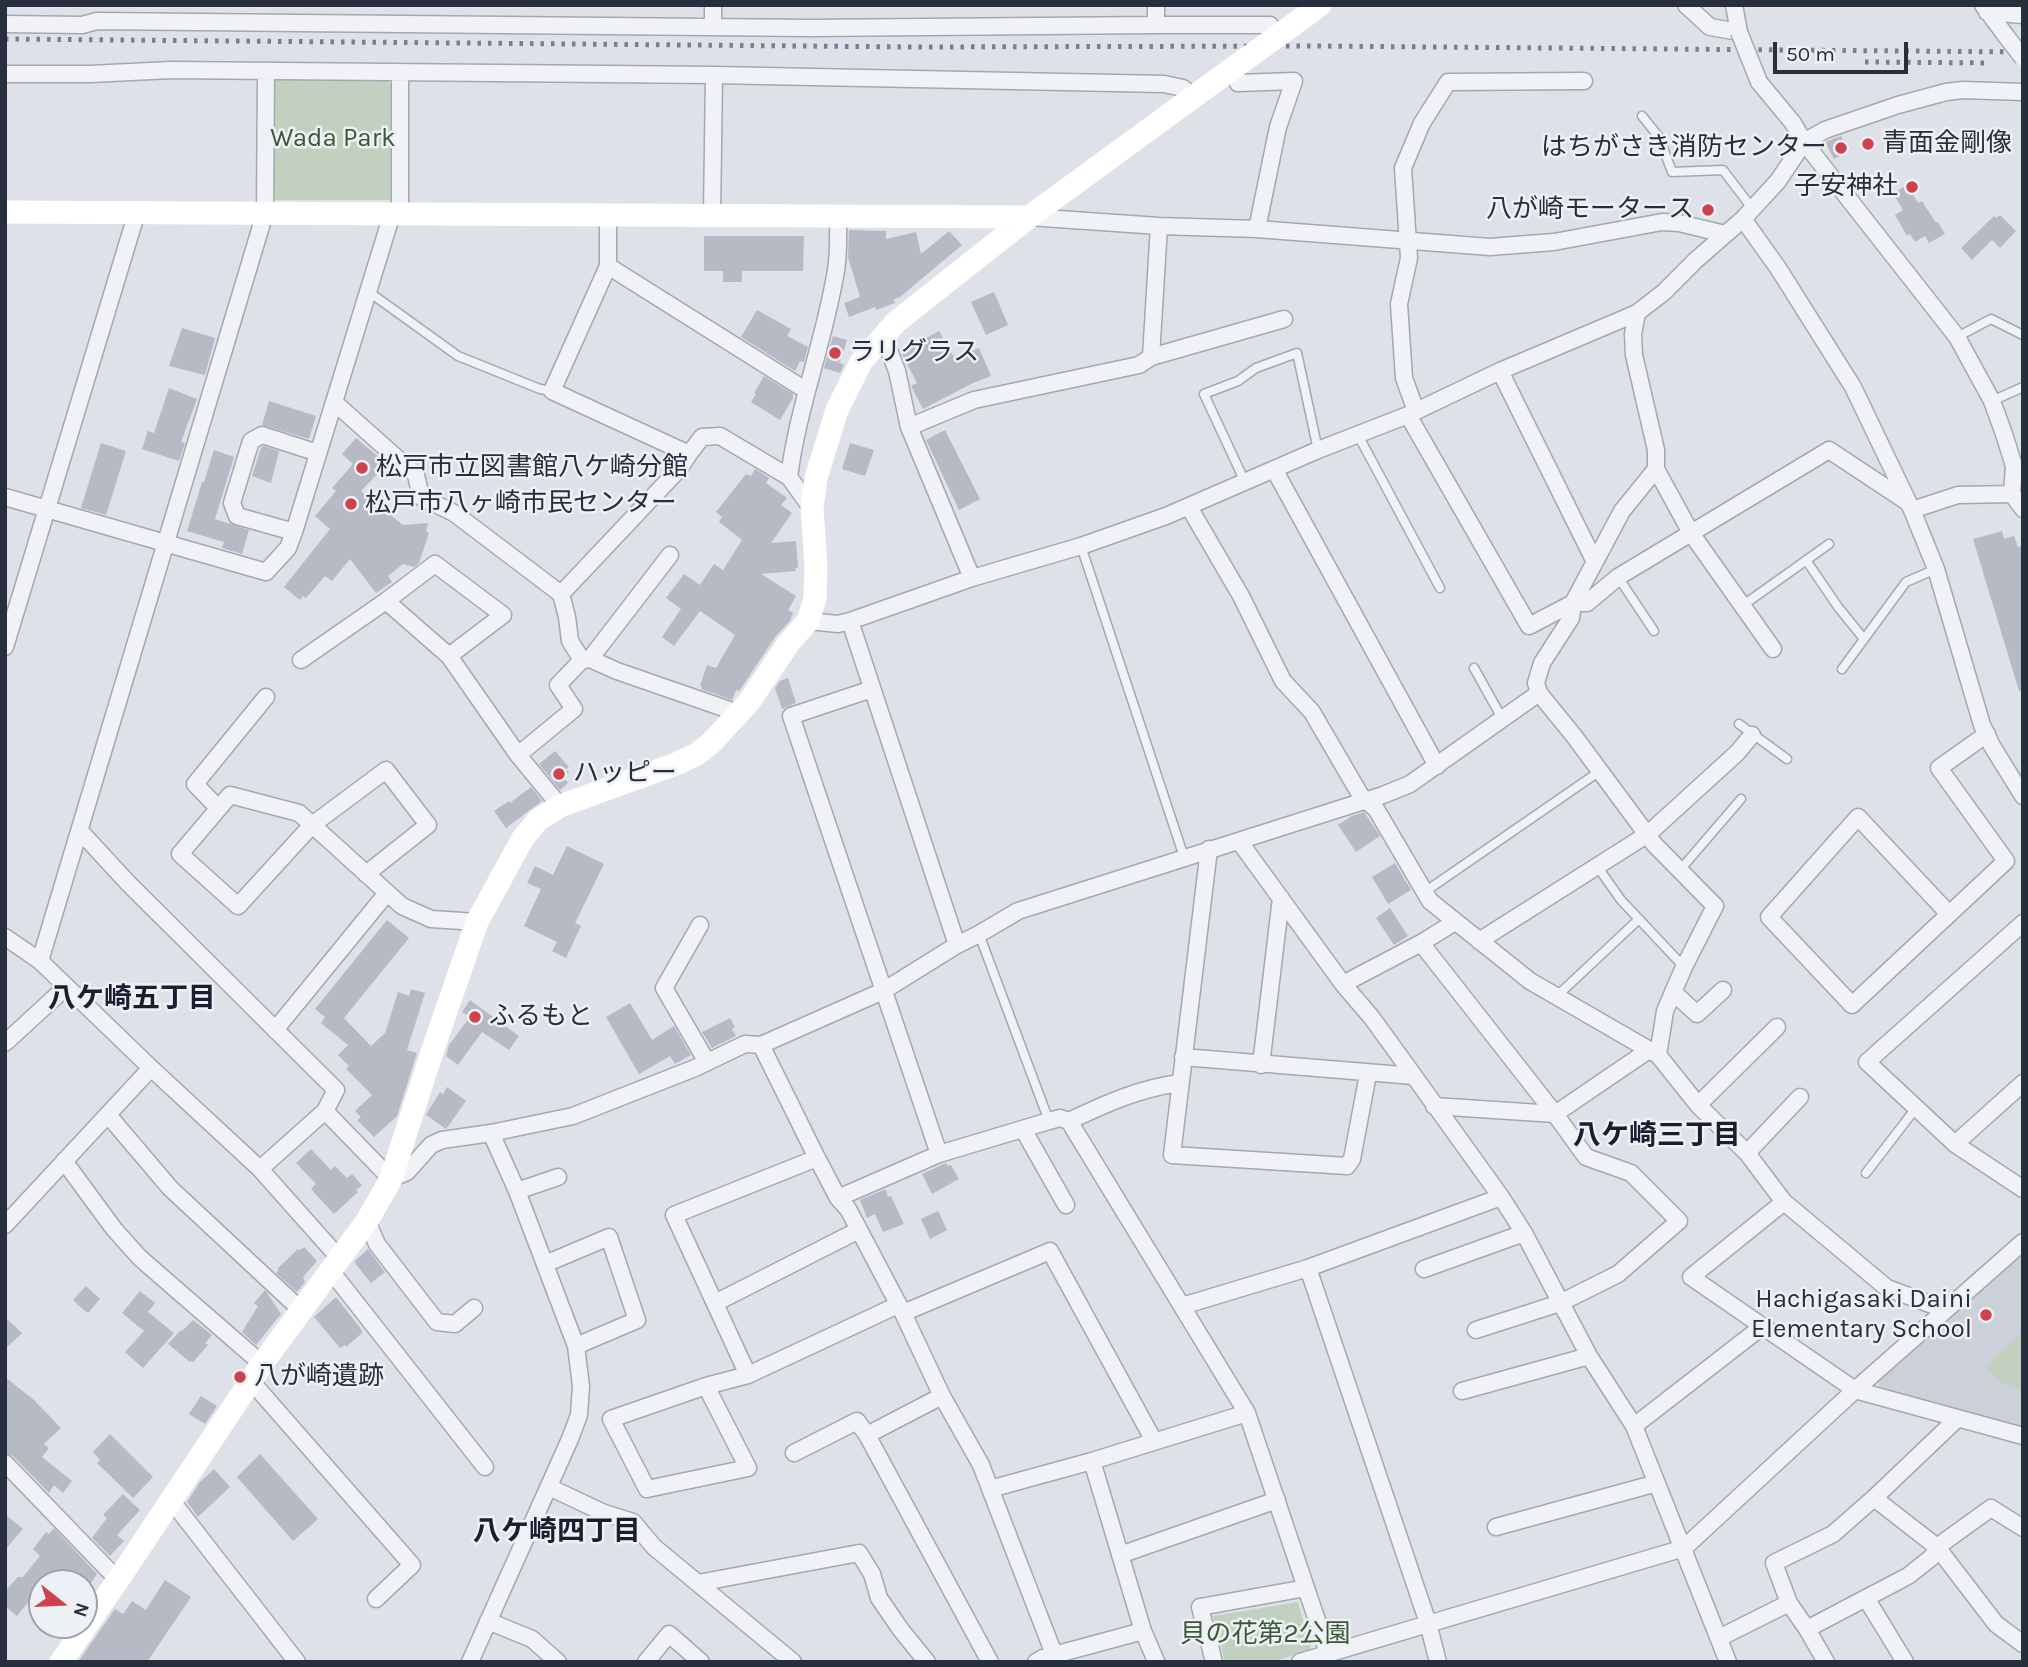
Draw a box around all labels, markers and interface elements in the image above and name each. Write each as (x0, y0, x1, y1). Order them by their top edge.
scale bar (1776, 28, 1911, 72)
text: 50 m (1786, 42, 1835, 66)
park label: Wada Park (270, 123, 396, 155)
place label: 青面金剛像 (1882, 128, 2012, 160)
place label: はちがさき消防センター (1541, 132, 1827, 164)
marker: 青面金剛像 (1860, 136, 1876, 152)
marker: はちがさき消防センター (1833, 140, 1849, 156)
place label: 子安神社 (1794, 171, 1898, 203)
marker: 子安神社 (1904, 179, 1920, 195)
place label: 八が崎モータース (1486, 194, 1694, 226)
marker: 八が崎モータース (1700, 202, 1716, 218)
place label: ラリグラス (849, 337, 979, 369)
marker: ラリグラス (827, 345, 843, 361)
place label: 松戸市立図書館八ケ崎分館 (376, 452, 688, 484)
marker: 松戸市立図書館八ケ崎分館 (354, 460, 370, 476)
place label: 松戸市八ヶ崎市民センター (365, 488, 677, 520)
marker: 松戸市八ヶ崎市民センター (343, 496, 359, 512)
place label: ハッピー (573, 758, 677, 790)
marker: ハッピー (551, 766, 567, 782)
district label: 八ケ崎五丁目 (48, 982, 216, 1016)
place label: ふるもと (489, 1001, 593, 1033)
marker: ふるもと (467, 1009, 483, 1025)
district label: 八ケ崎三丁目 (1573, 1119, 1741, 1153)
place label: Hachigasaki Daini Elementary School (1751, 1284, 1972, 1346)
marker: Hachigasaki Daini Elementary School (1978, 1307, 1994, 1323)
place label: 八が崎遺跡 (254, 1361, 384, 1393)
marker: 八が崎遺跡 (232, 1369, 248, 1385)
district label: 八ケ崎四丁目 (473, 1515, 641, 1549)
north arrow (28, 1569, 98, 1639)
text: N (69, 1600, 94, 1620)
park label: 貝の花第2公園 (1179, 1619, 1351, 1651)

